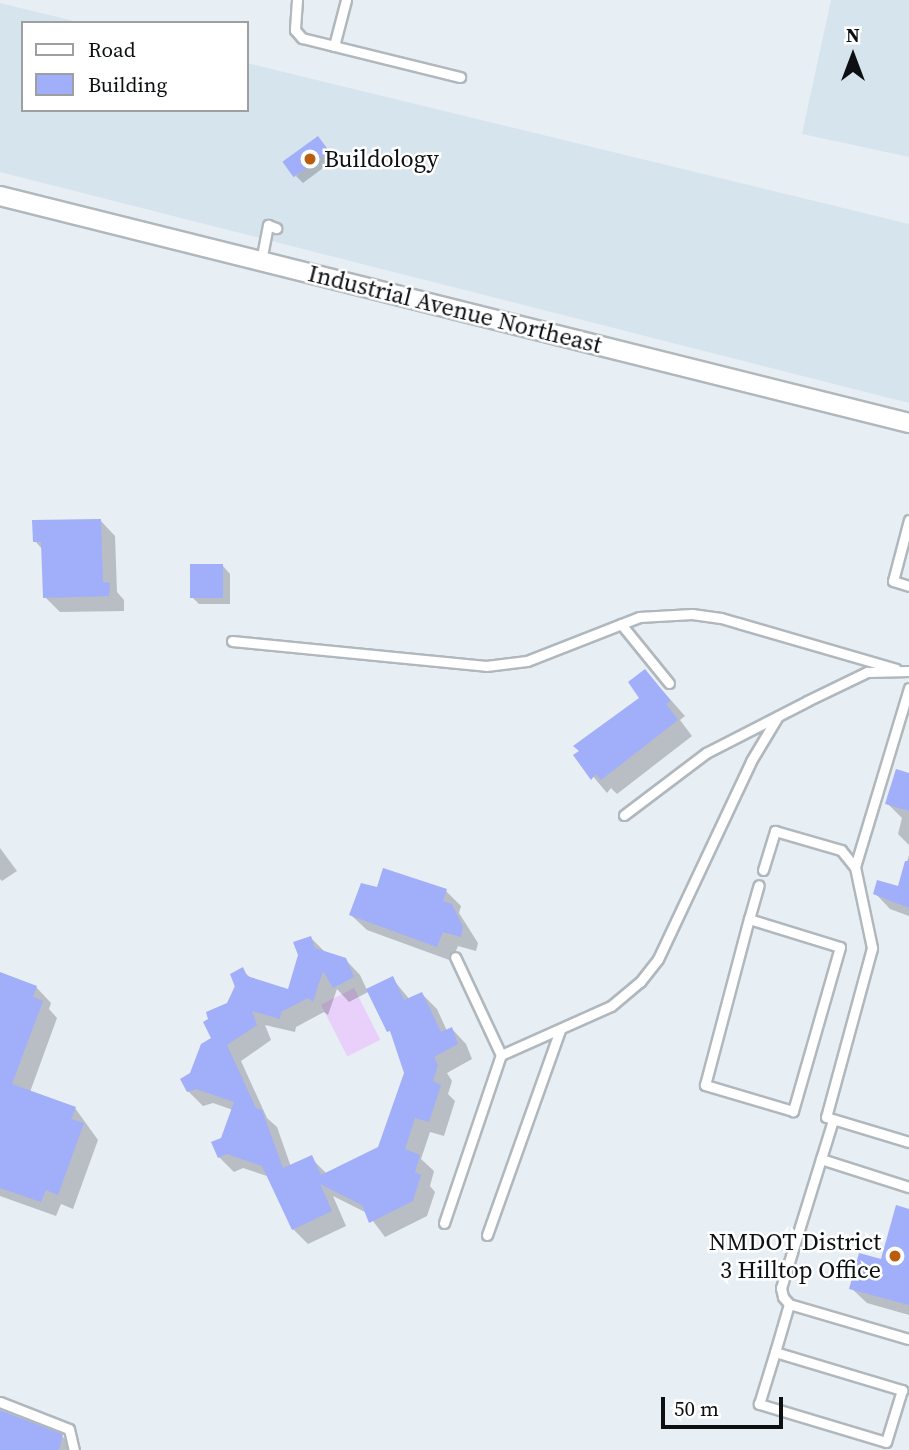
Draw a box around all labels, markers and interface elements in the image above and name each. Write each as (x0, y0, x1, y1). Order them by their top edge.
legend (21, 21, 248, 112)
north arrow (818, 21, 888, 91)
text: N (846, 22, 860, 48)
text: Road (88, 35, 136, 64)
text: Building (88, 70, 167, 99)
place label: Buildology (324, 145, 439, 173)
marker: Buildology (302, 151, 318, 167)
street label: Industrial Avenue Northeast (305, 259, 605, 359)
place label: NMDOT District 3 Hilltop Office (708, 1228, 881, 1284)
marker: NMDOT District 3 Hilltop Office (887, 1248, 903, 1264)
scale bar (664, 1384, 786, 1428)
text: 50 m (674, 1394, 719, 1423)

